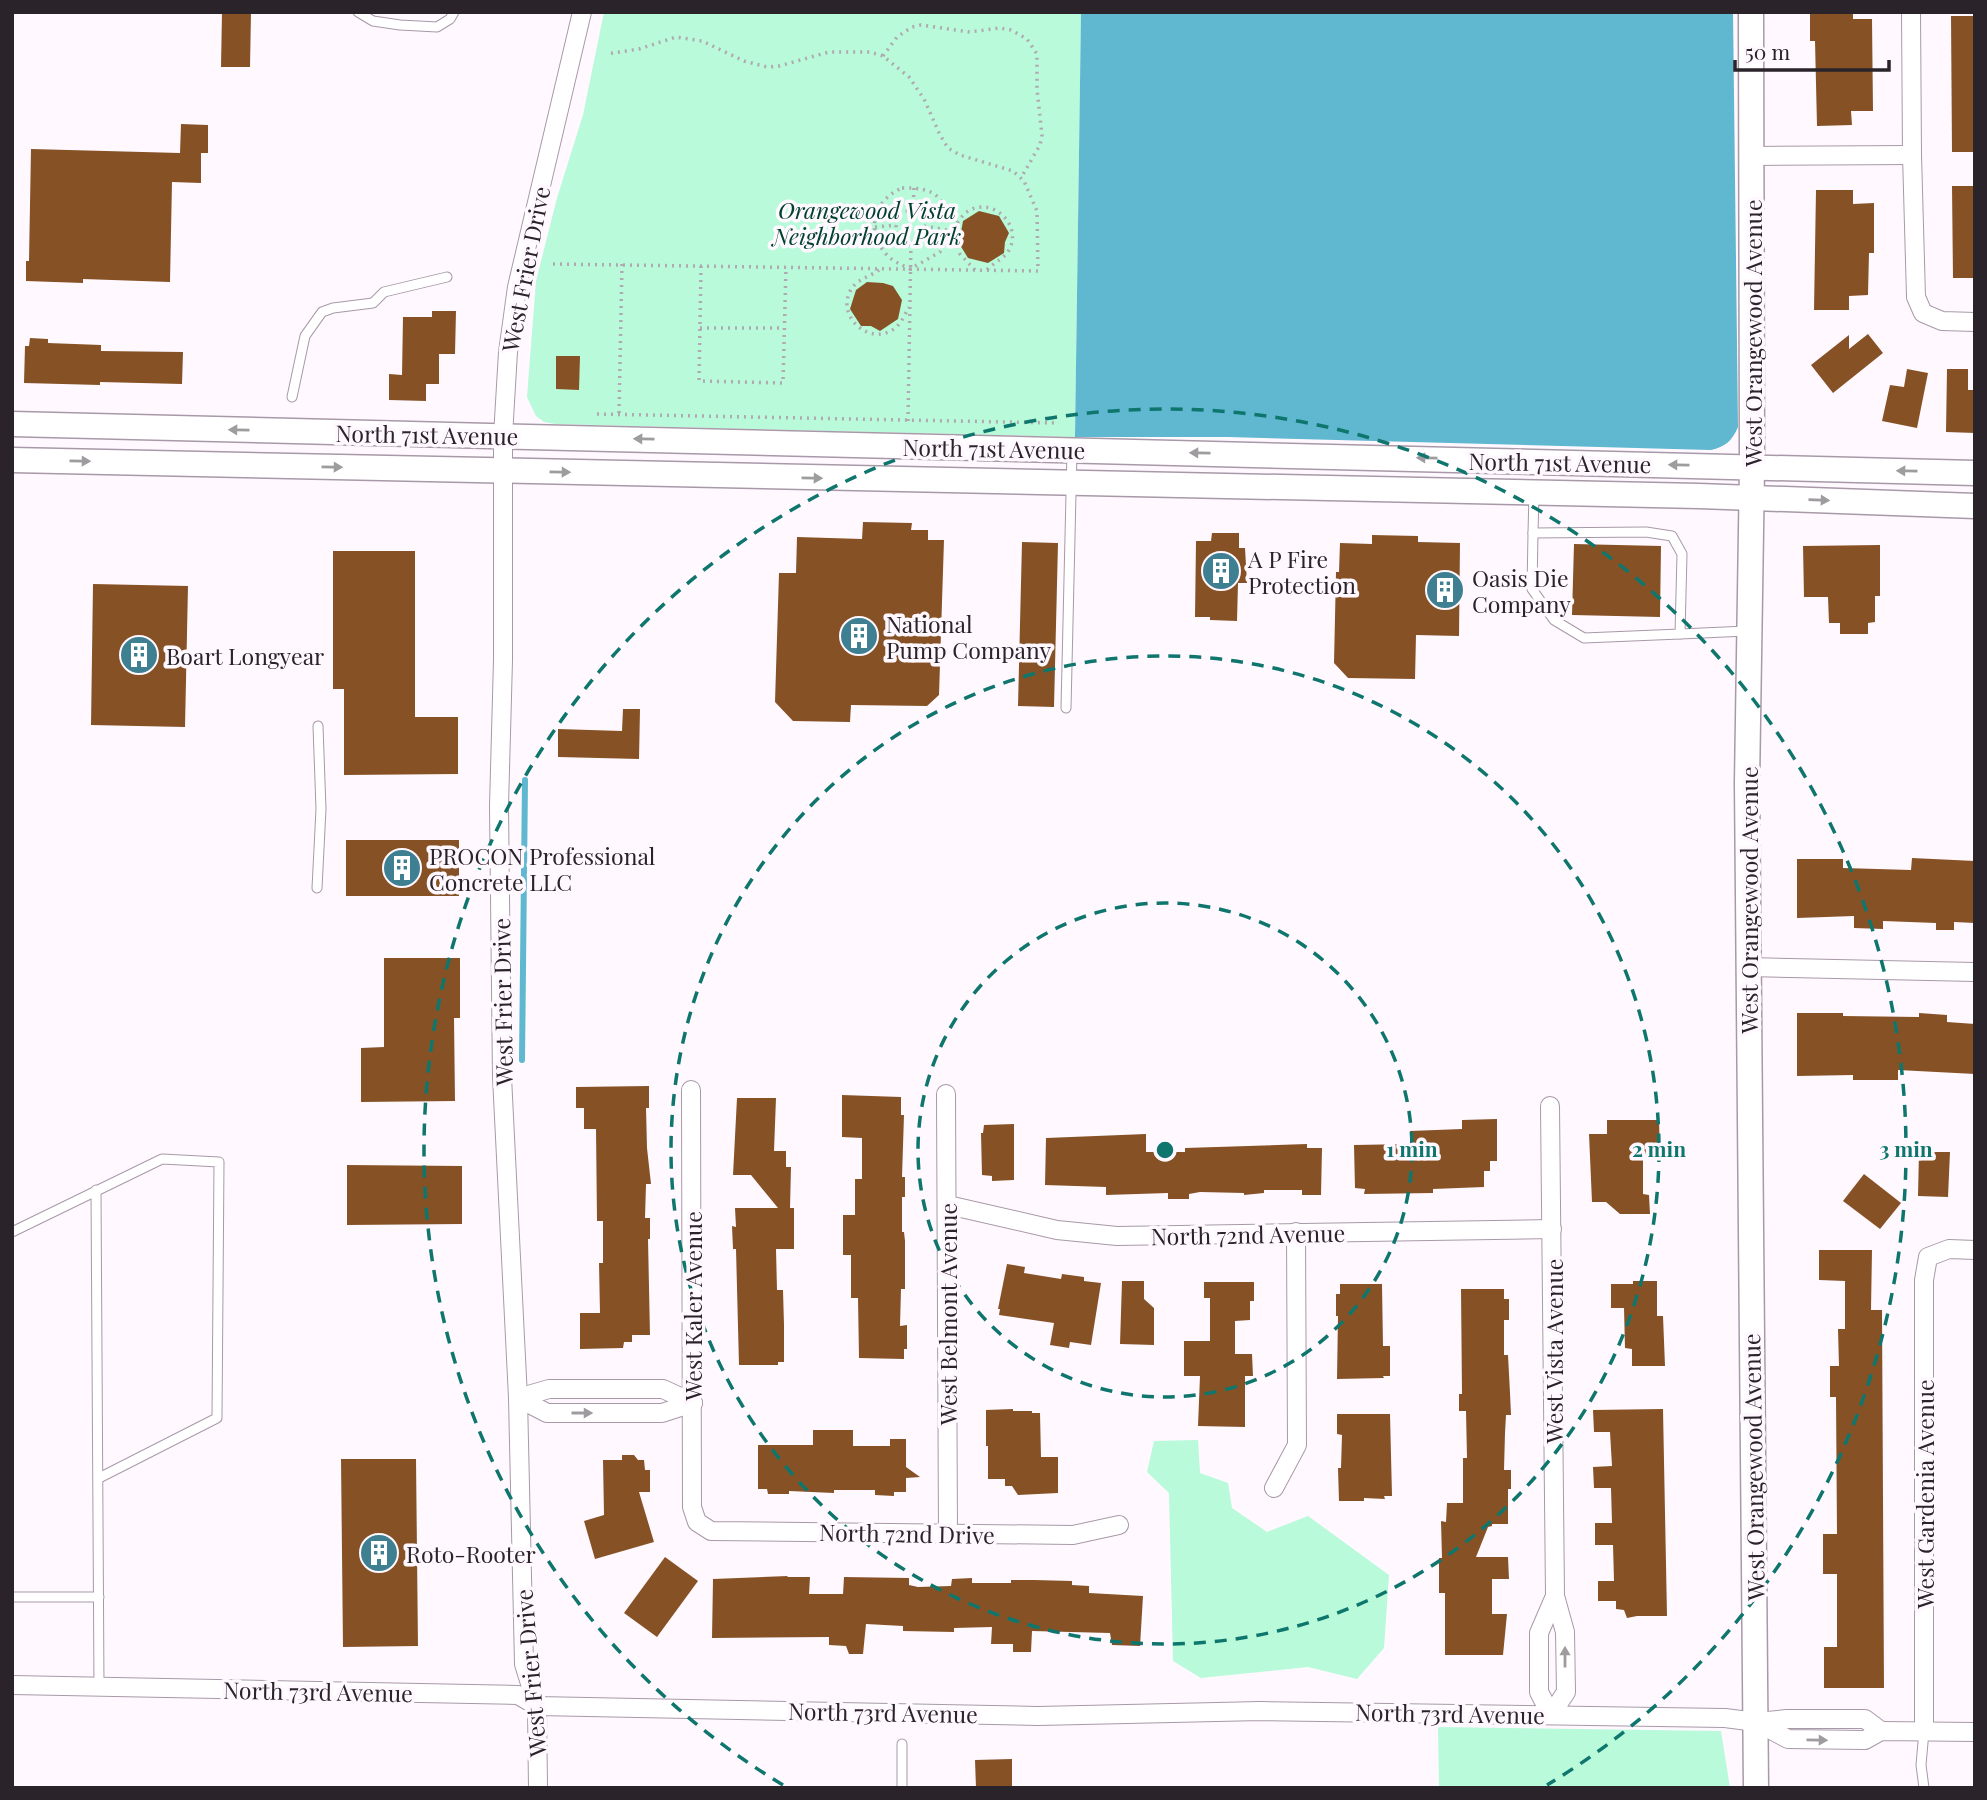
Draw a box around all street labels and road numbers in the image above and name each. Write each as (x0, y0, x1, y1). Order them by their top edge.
street label: West Frier Drive (494, 184, 556, 355)
street label: West Orangewood Avenue (1737, 199, 1768, 468)
street label: North 71st Avenue (335, 417, 519, 451)
street label: North 71st Avenue (902, 431, 1086, 465)
street label: North 71st Avenue (1468, 445, 1652, 479)
street label: West Orangewood Avenue (1733, 766, 1764, 1035)
street label: West Frier Drive (485, 918, 519, 1087)
street label: West Belmont Avenue (932, 1203, 963, 1426)
street label: West Kaler Avenue (677, 1211, 708, 1402)
street label: North 72nd Avenue (1151, 1217, 1345, 1251)
street label: West Vista Avenue (1538, 1259, 1569, 1444)
street label: West Orangewood Avenue (1735, 1333, 1771, 1602)
street label: West Gardenia Avenue (1909, 1379, 1940, 1610)
street label: North 72nd Drive (819, 1516, 995, 1550)
street label: West Frier Drive (507, 1588, 553, 1759)
street label: North 73rd Avenue (223, 1674, 413, 1708)
street label: North 73rd Avenue (788, 1695, 978, 1729)
street label: North 73rd Avenue (1355, 1696, 1545, 1730)

